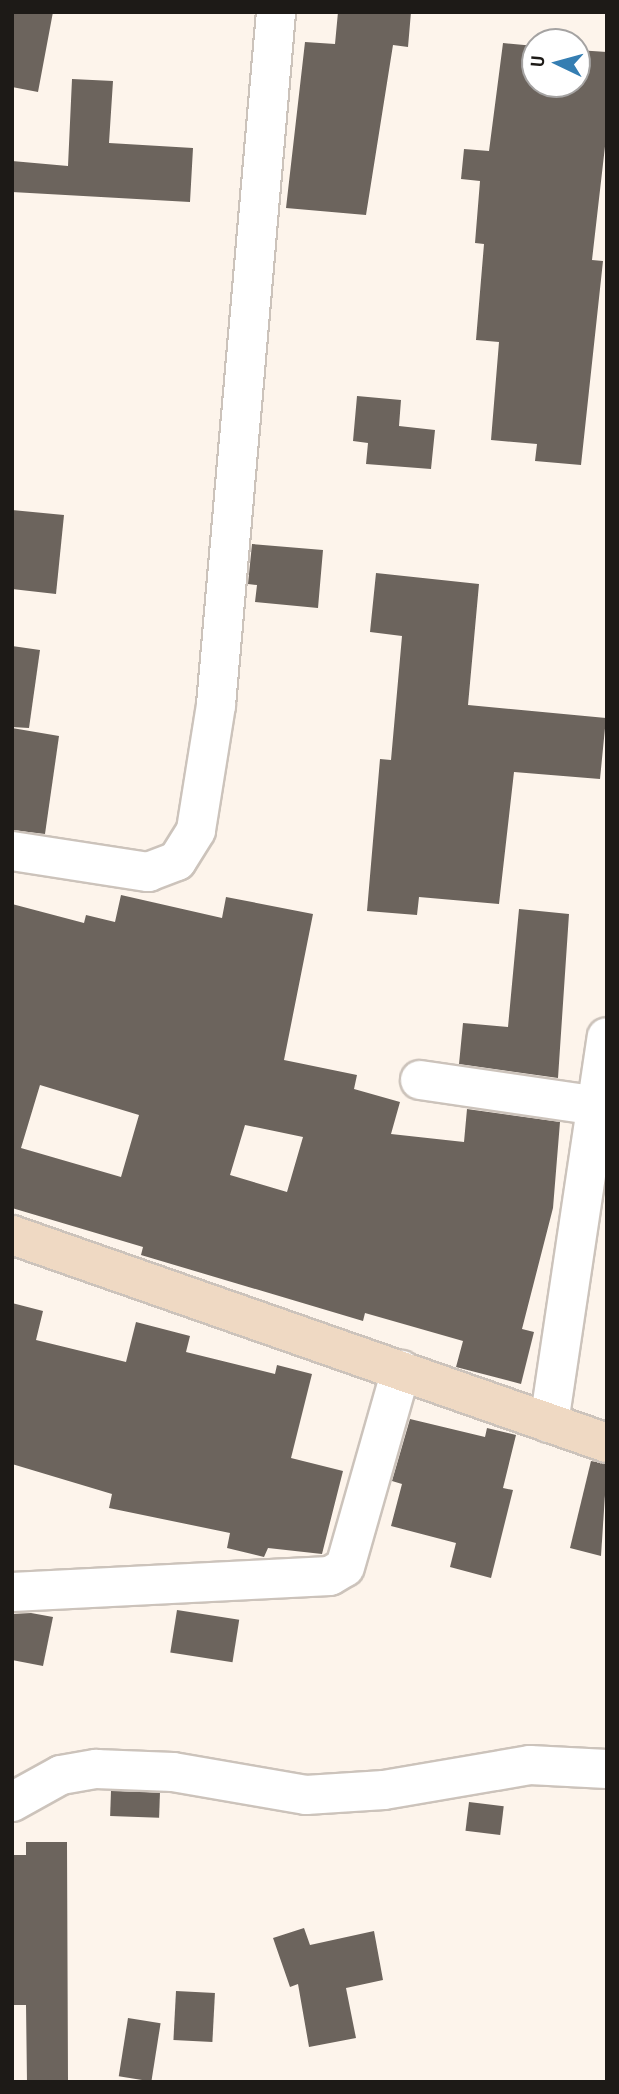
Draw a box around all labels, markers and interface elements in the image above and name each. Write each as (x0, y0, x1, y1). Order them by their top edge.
north arrow (521, 28, 591, 98)
text: U (524, 55, 551, 68)

